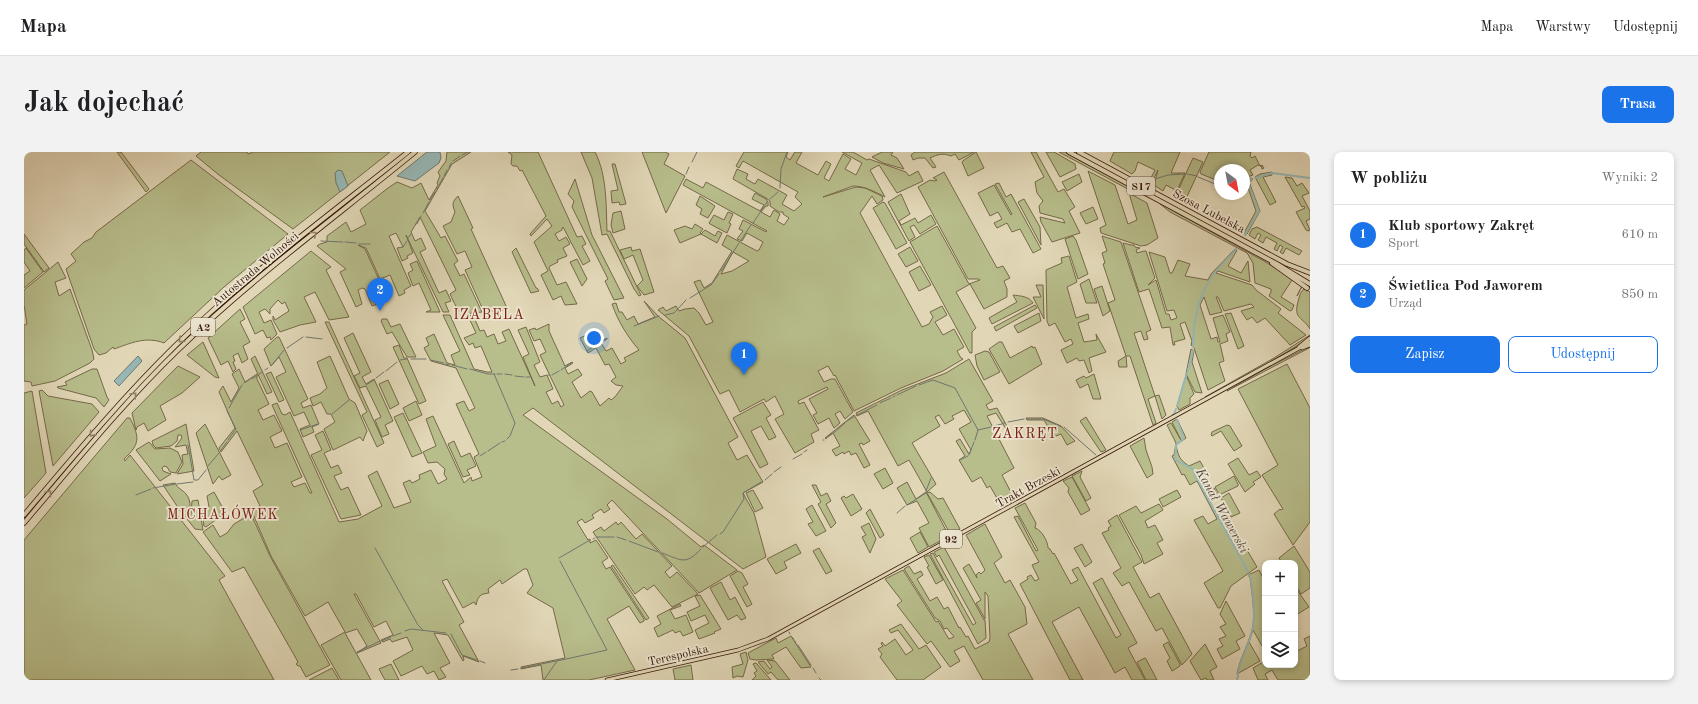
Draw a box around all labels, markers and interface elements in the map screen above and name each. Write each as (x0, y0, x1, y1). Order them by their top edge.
text: Mapa (20, 18, 67, 37)
text: Mapa (1480, 20, 1513, 34)
text: Warstwy (1535, 20, 1591, 34)
text: Udostępnij (1613, 20, 1678, 34)
button: Trasa (1602, 86, 1674, 123)
text: Jak dojechać (24, 90, 184, 118)
north arrow (1214, 164, 1250, 200)
text: W pobliżu (1350, 170, 1427, 187)
text: Wyniki: 2 (1602, 171, 1658, 184)
road number: S17 (1127, 177, 1155, 195)
street label: Szosa Lubelska (1170, 188, 1247, 236)
text: Klub sportowy Zakręt (1388, 219, 1535, 234)
text: 1 (1359, 228, 1367, 241)
text: 610 m (1621, 228, 1658, 241)
street label: Autostrada Wolności (210, 230, 301, 309)
one-way arrow (310, 231, 317, 238)
text: Sport (1388, 237, 1419, 250)
pin: 2 (367, 278, 393, 311)
text: Świetlica Pod Jaworem (1388, 279, 1543, 294)
text: 2 (1359, 288, 1367, 301)
text: 850 m (1621, 288, 1658, 301)
text: Urząd (1388, 297, 1422, 310)
district label: IZABELA (453, 308, 525, 322)
road number: A2 (191, 318, 215, 336)
your location (584, 328, 604, 348)
one-way arrow (178, 335, 186, 343)
button: Zapisz (1350, 336, 1500, 373)
button: Udostępnij (1508, 336, 1658, 373)
pin: 1 (731, 342, 757, 375)
one-way arrow (129, 392, 137, 400)
district label: ZAKRĘT (992, 427, 1058, 441)
one-way arrow (89, 430, 96, 437)
street label: Trakt Brzeski (994, 465, 1063, 511)
water label: Kanał Wawerski (1193, 465, 1251, 556)
one-way arrow (45, 490, 52, 498)
district label: MICHAŁÓWEK (167, 504, 279, 522)
road number: 92 (940, 530, 962, 548)
map controls (1262, 560, 1298, 668)
button: + (1262, 560, 1298, 596)
button: − (1262, 596, 1298, 632)
button: layers (1262, 632, 1298, 668)
street label: Terespolska (647, 643, 710, 669)

